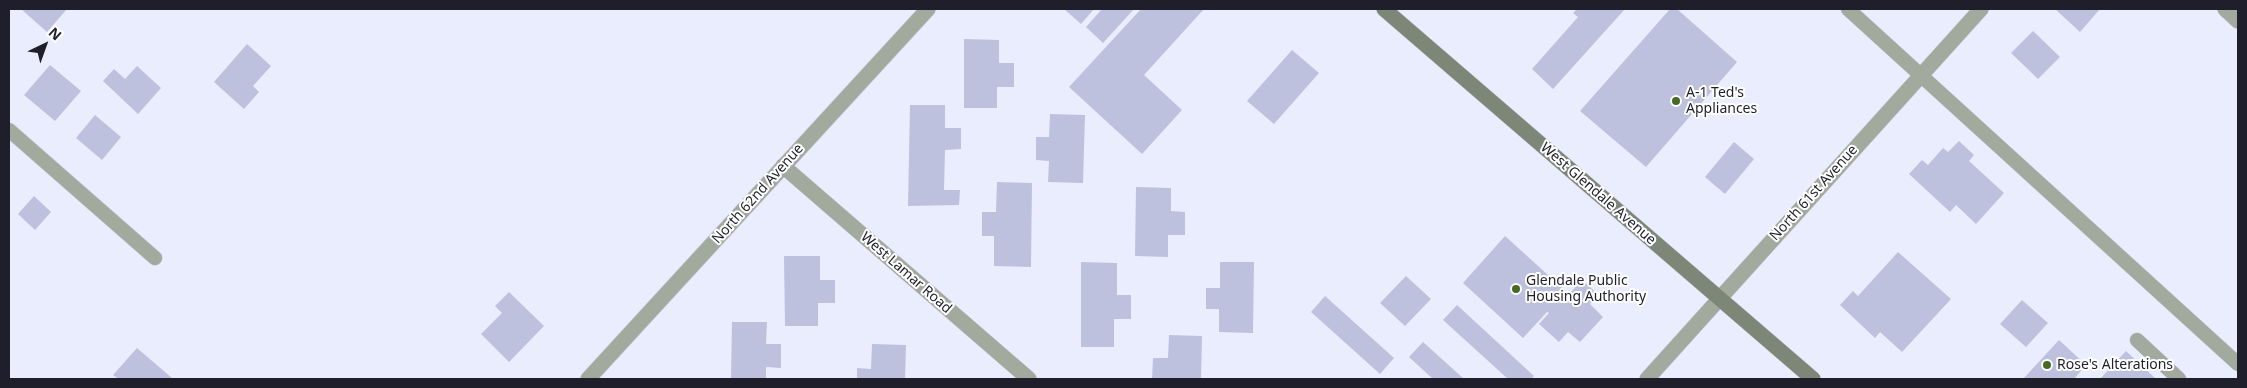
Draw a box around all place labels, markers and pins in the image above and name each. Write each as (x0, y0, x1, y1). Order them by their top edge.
place label: A-1 Ted's Appliances (1686, 85, 1757, 118)
marker: A-1 Ted's Appliances (1670, 95, 1682, 107)
place label: Glendale Public Housing Authority (1526, 273, 1646, 306)
marker: Glendale Public Housing Authority (1510, 283, 1522, 295)
place label: Rose's Alterations (2057, 357, 2173, 373)
marker: Rose's Alterations (2041, 359, 2053, 371)

